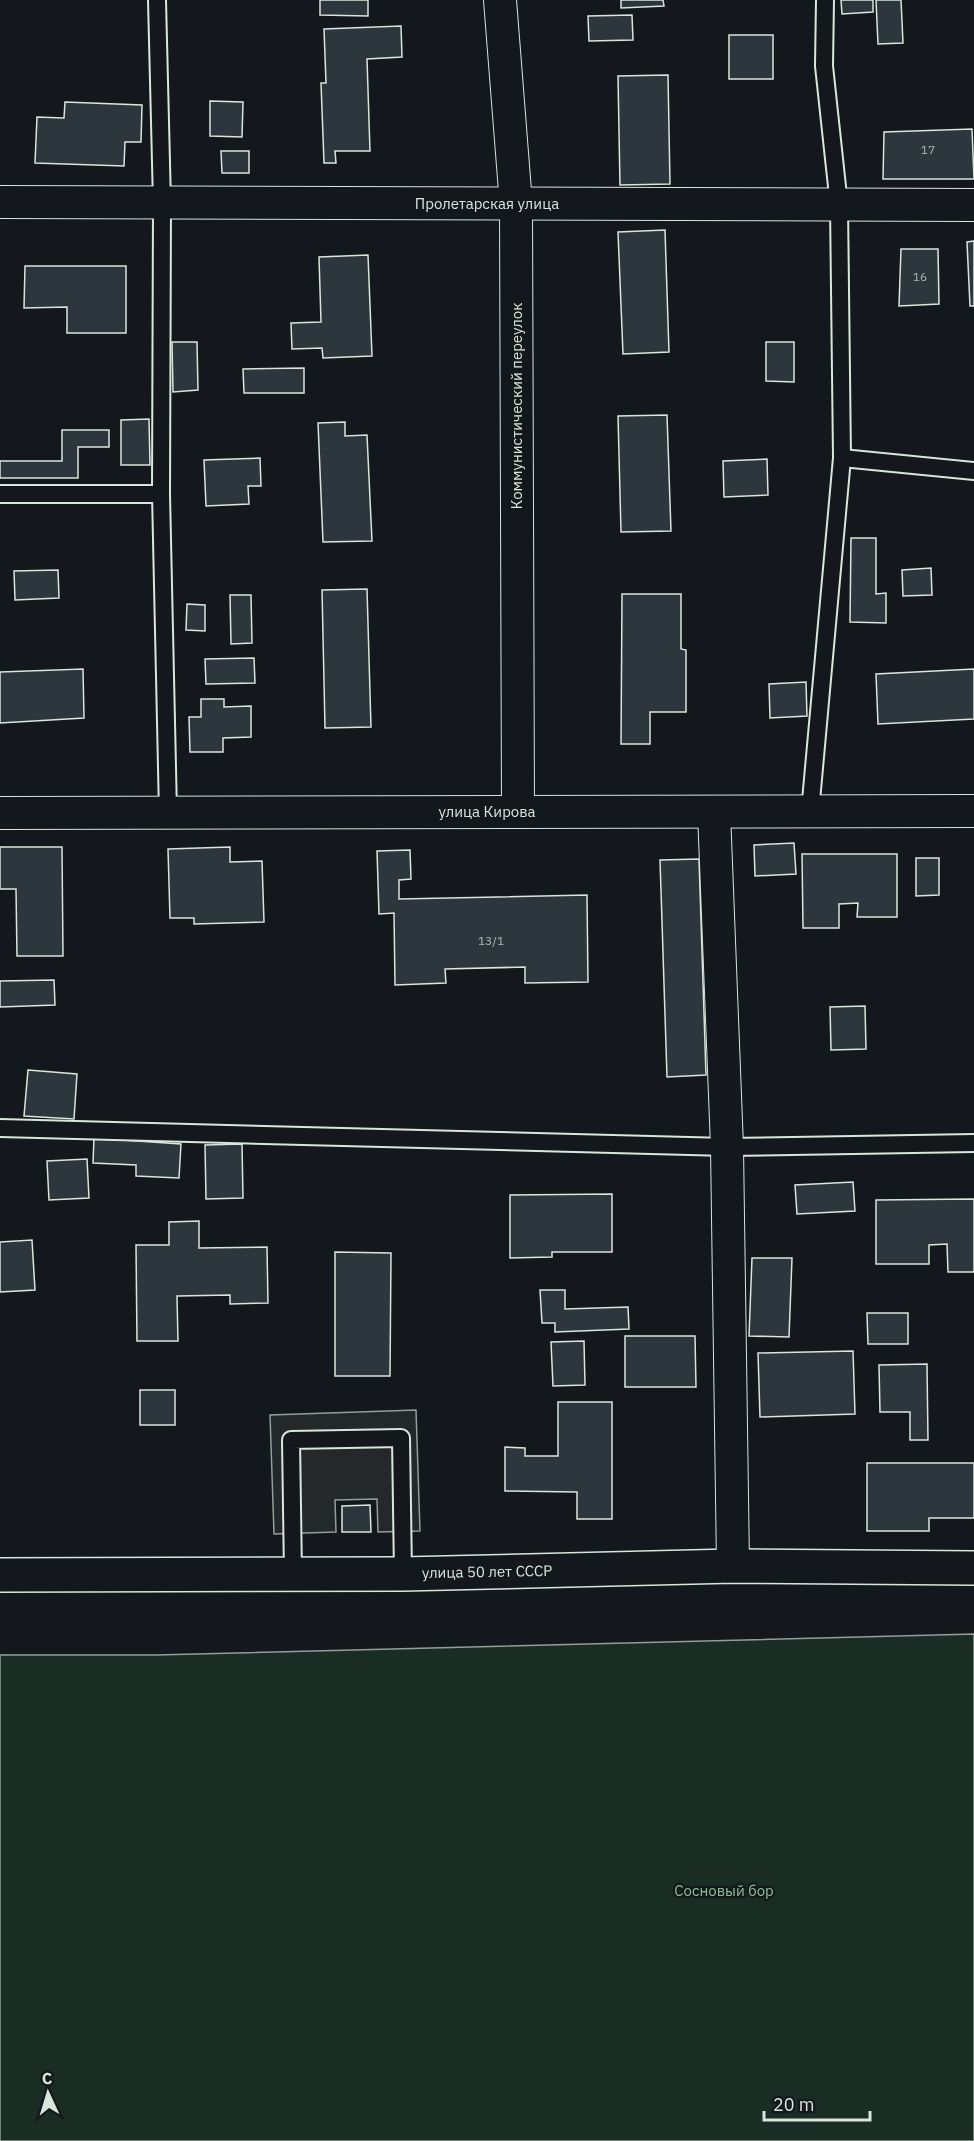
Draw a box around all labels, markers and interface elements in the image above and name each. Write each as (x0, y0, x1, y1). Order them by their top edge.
house number: 17 (921, 142, 935, 157)
street label: Пролетарская улица (415, 194, 559, 213)
house number: 16 (913, 269, 927, 284)
street label: Коммунистический переулок (507, 303, 526, 509)
street label: улица Кирова (438, 802, 536, 821)
house number: 13/1 (478, 933, 504, 948)
street label: улица 50 лет СССР (422, 1561, 552, 1582)
park label: Сосновый бор (674, 1881, 774, 1900)
north arrow (18, 2063, 78, 2123)
text: С (41, 2068, 53, 2088)
scale bar (764, 2084, 870, 2122)
text: 20 m (773, 2093, 815, 2116)

